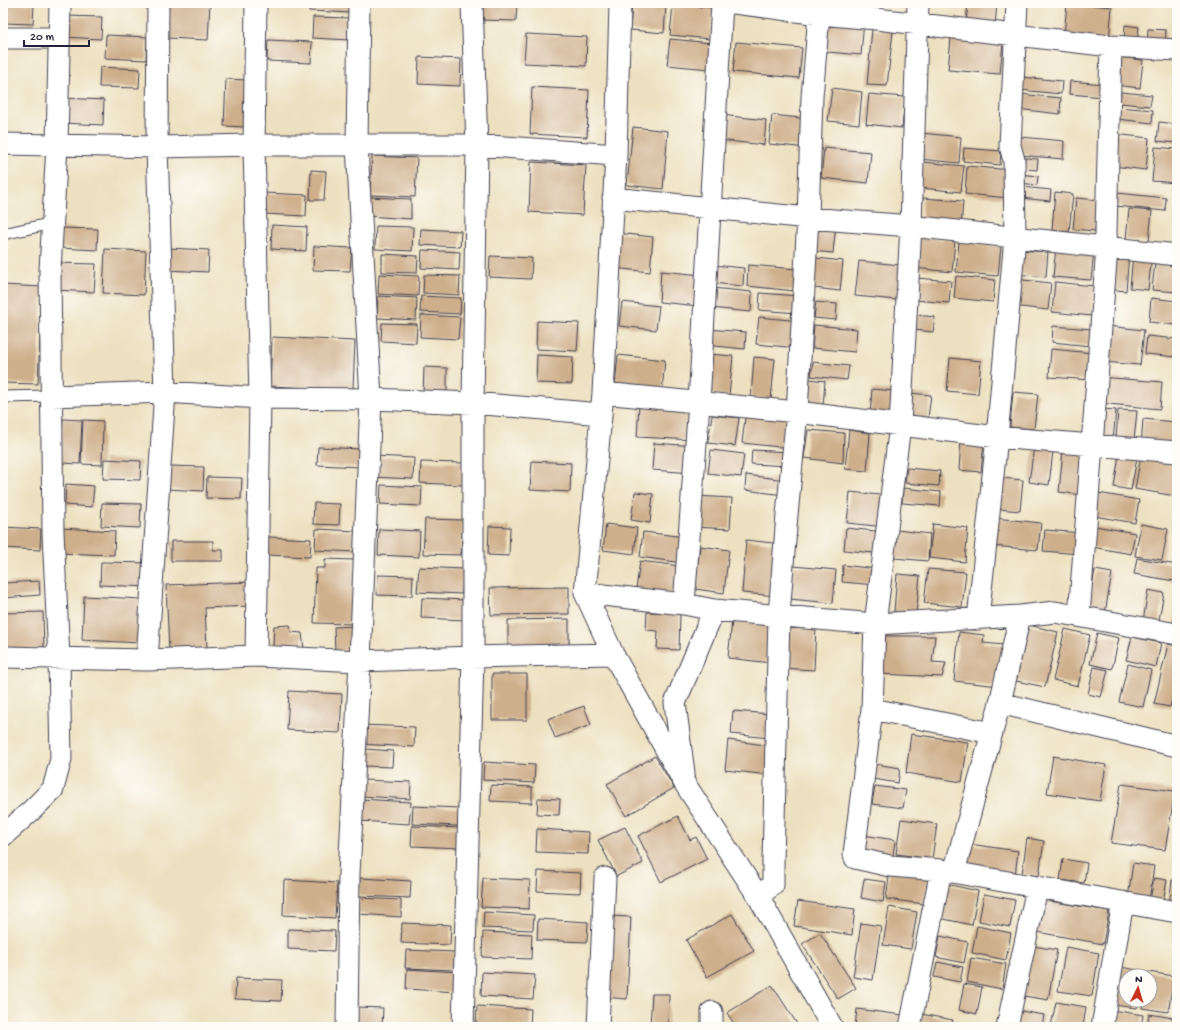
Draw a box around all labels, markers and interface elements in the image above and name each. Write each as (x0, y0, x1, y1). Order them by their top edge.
scale bar (24, 22, 89, 48)
text: 20 m (30, 31, 55, 45)
north arrow (1118, 968, 1158, 1008)
text: N (1135, 974, 1143, 986)

